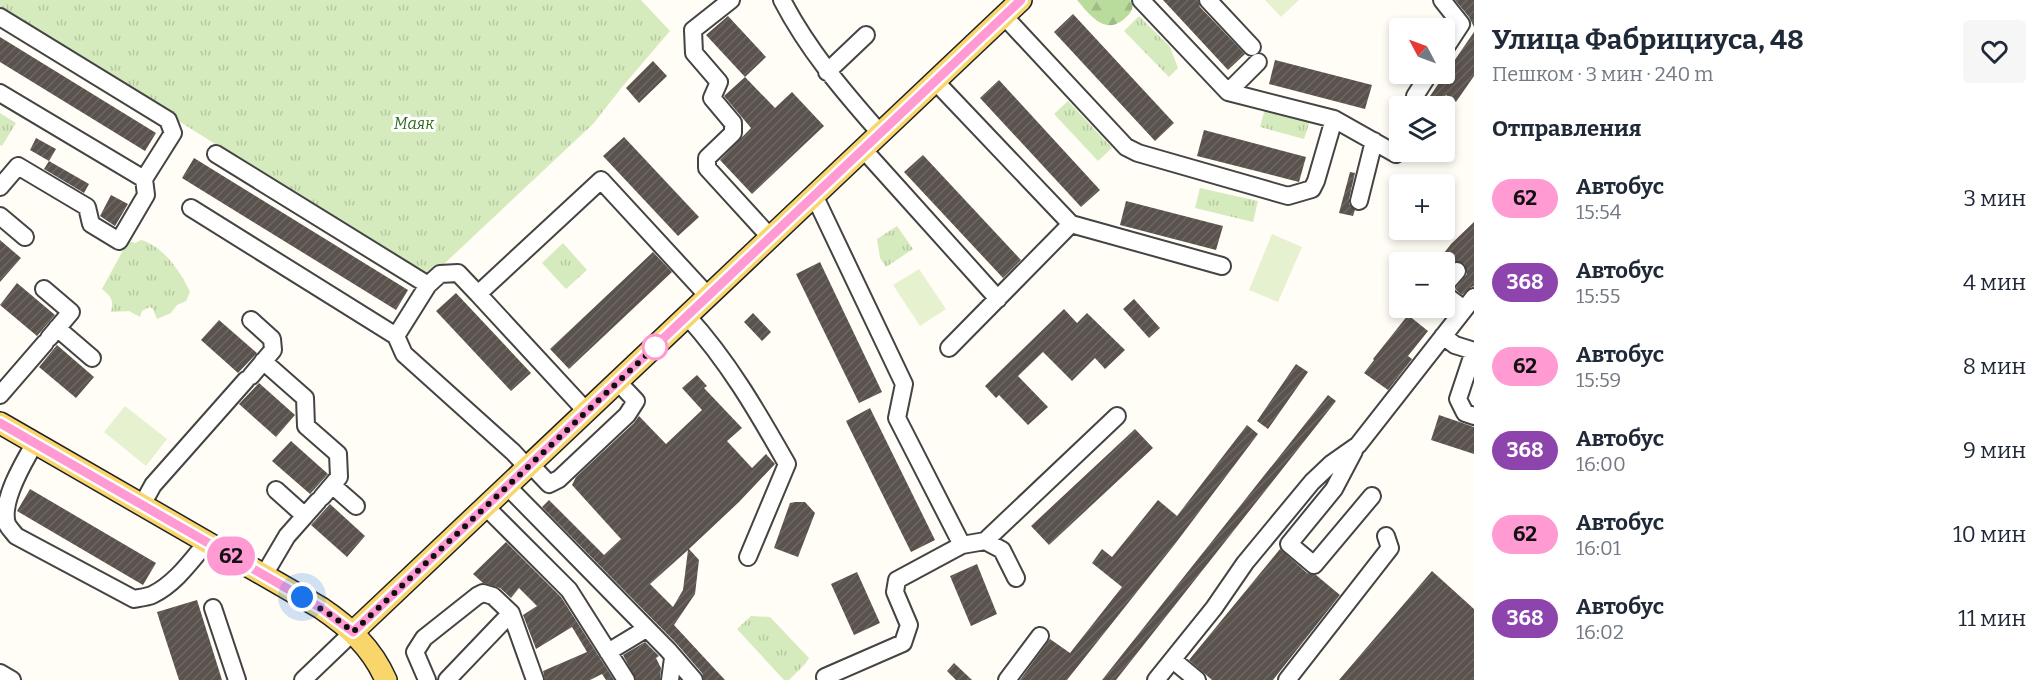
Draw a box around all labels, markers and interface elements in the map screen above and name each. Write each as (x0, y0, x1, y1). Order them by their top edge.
north arrow (1389, 18, 1455, 84)
map controls (1389, 18, 1455, 318)
button: heart (1963, 20, 2026, 83)
text: Улица Фабрициуса, 48 (1492, 23, 1804, 56)
text: Пешком · 3 мин · 240 m (1492, 62, 1713, 86)
button: layers (1389, 96, 1455, 162)
park label: Маяк (394, 114, 435, 133)
text: Отправления (1492, 115, 1642, 142)
text: Автобус (1576, 173, 1664, 200)
button: + (1389, 174, 1455, 240)
text: 62 (1513, 185, 1537, 211)
text: 3 мин (1963, 185, 2026, 212)
text: 15:54 (1576, 200, 1621, 224)
button: − (1389, 252, 1455, 318)
text: Автобус (1576, 257, 1664, 284)
text: 368 (1506, 269, 1544, 295)
text: 4 мин (1963, 269, 2026, 296)
text: 15:55 (1576, 284, 1620, 308)
unlabelled marker (642, 334, 668, 360)
text: Автобус (1576, 341, 1664, 368)
text: 62 (1513, 353, 1537, 379)
text: 8 мин (1963, 353, 2026, 380)
text: 15:59 (1576, 368, 1621, 392)
text: Автобус (1576, 425, 1664, 452)
text: 368 (1506, 437, 1544, 463)
text: 9 мин (1963, 437, 2026, 464)
text: 16:00 (1576, 452, 1626, 476)
text: Автобус (1576, 509, 1664, 536)
text: 62 (1513, 521, 1537, 547)
text: 10 мин (1953, 521, 2026, 548)
line badge: 62 (204, 536, 258, 576)
text: 16:01 (1576, 536, 1621, 560)
text: 62 (219, 543, 243, 569)
your location (287, 582, 317, 612)
text: Автобус (1576, 593, 1664, 620)
text: 368 (1506, 605, 1544, 631)
text: 11 мин (1958, 605, 2026, 632)
text: 16:02 (1576, 620, 1624, 644)

